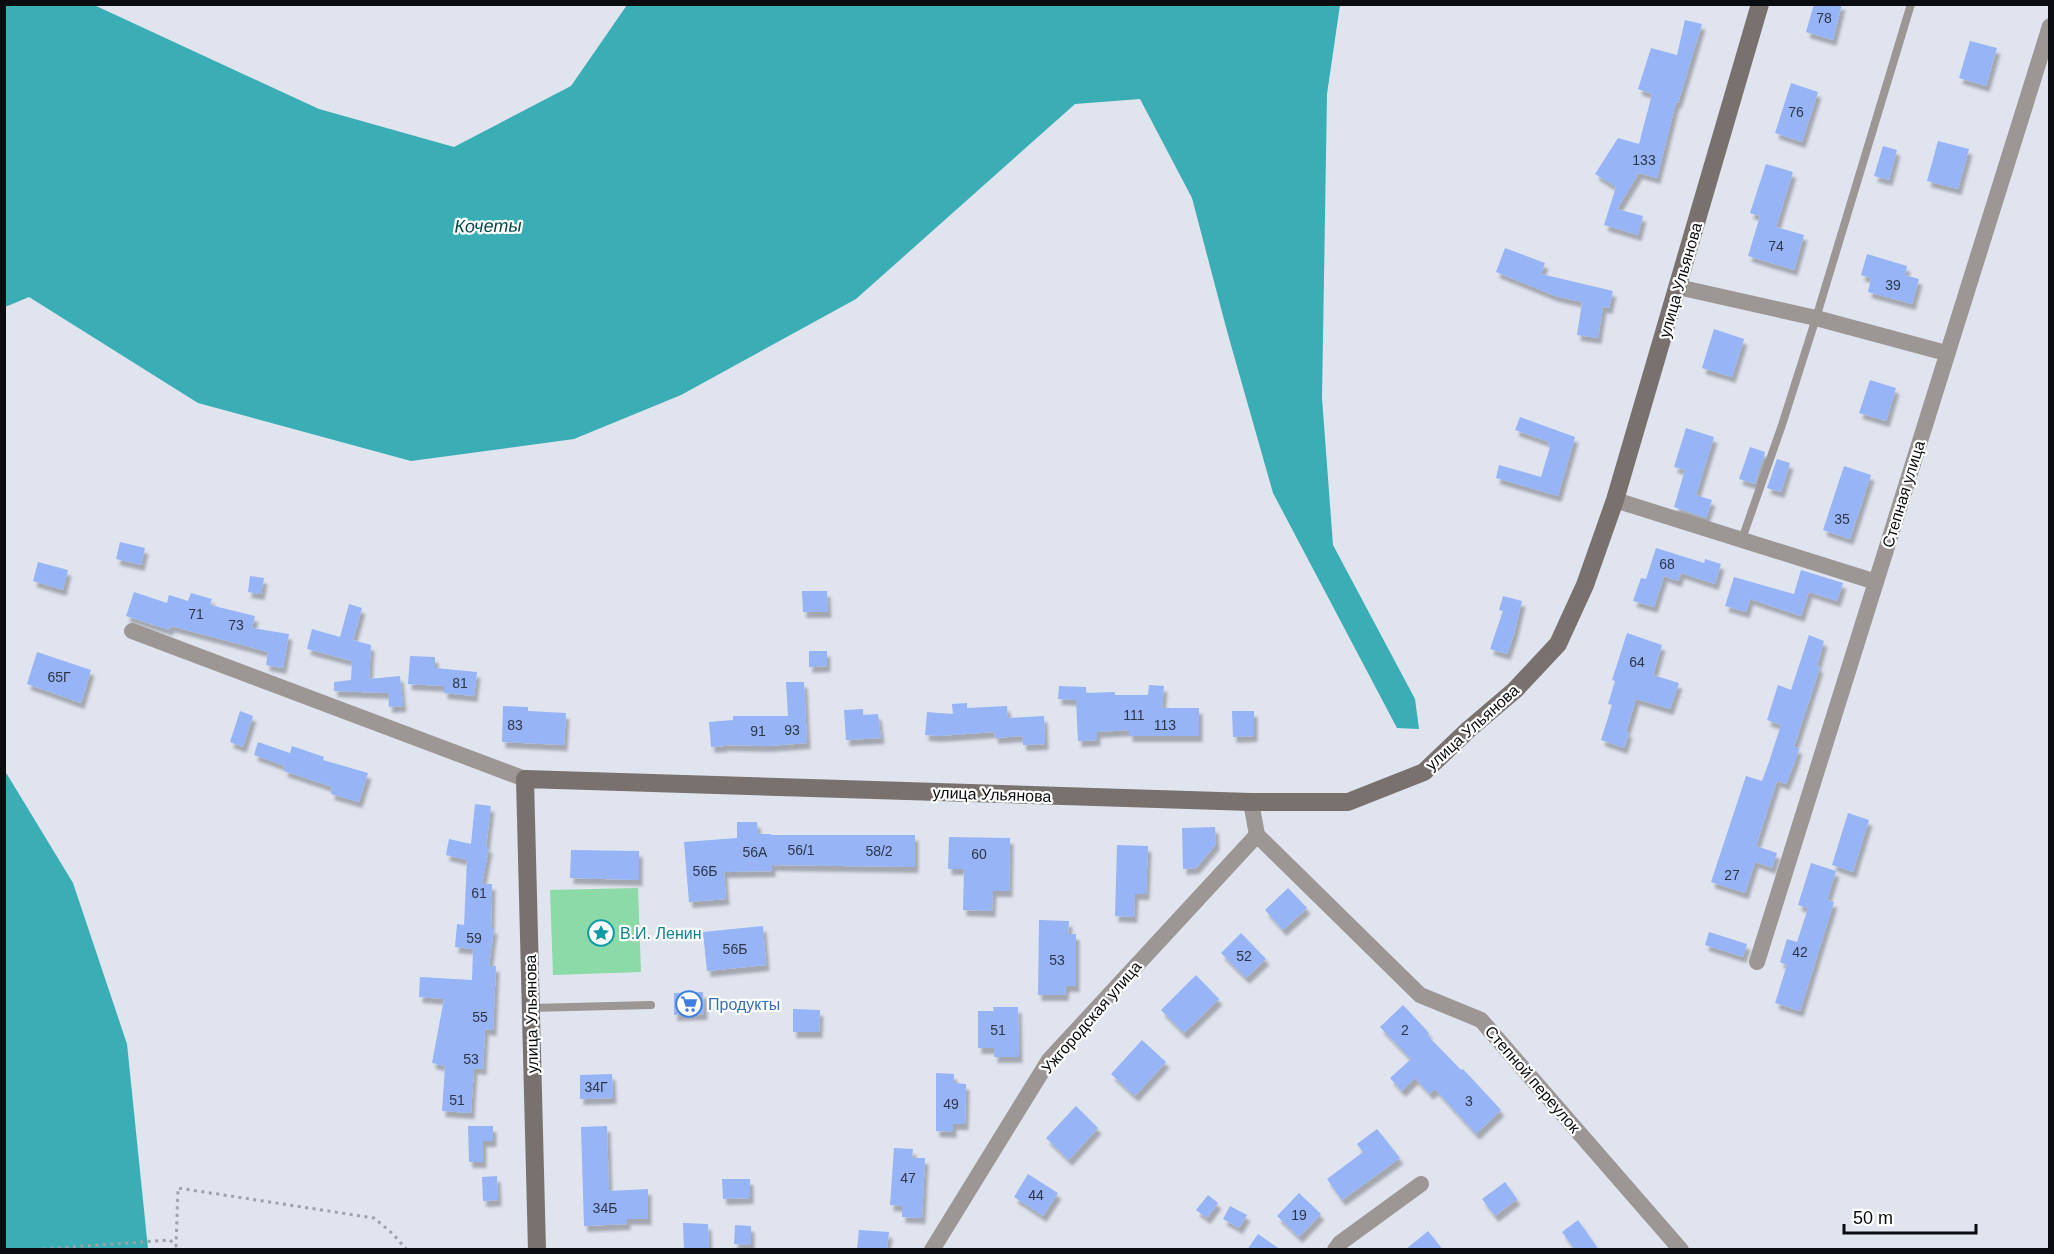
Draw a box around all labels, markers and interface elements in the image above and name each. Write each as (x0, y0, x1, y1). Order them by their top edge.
house number: 78 (1816, 10, 1832, 26)
house number: 76 (1788, 104, 1804, 120)
house number: 133 (1632, 152, 1656, 168)
water label: Кочеты (454, 215, 522, 237)
street label: улица Ульянова (1656, 221, 1705, 340)
house number: 74 (1768, 238, 1784, 254)
house number: 39 (1885, 277, 1901, 293)
street label: Степная улица (1879, 438, 1928, 550)
house number: 35 (1834, 511, 1850, 527)
house number: 68 (1659, 556, 1675, 572)
house number: 71 (188, 606, 204, 622)
house number: 73 (228, 617, 244, 633)
house number: 64 (1629, 654, 1645, 670)
house number: 65Г (47, 669, 71, 685)
house number: 81 (452, 675, 468, 691)
street label: улица Ульянова (1422, 681, 1522, 773)
house number: 111 (1123, 707, 1145, 723)
house number: 83 (507, 717, 523, 733)
house number: 113 (1154, 717, 1176, 733)
house number: 93 (784, 722, 800, 738)
house number: 91 (750, 723, 766, 739)
street label: улица Ульянова (932, 784, 1052, 805)
house number: 56/1 (787, 842, 815, 858)
house number: 58/2 (865, 843, 893, 859)
house number: 56А (743, 844, 768, 860)
house number: 60 (971, 846, 987, 862)
house number: 56Б (693, 863, 717, 879)
house number: 27 (1724, 867, 1740, 883)
house number: 61 (471, 885, 487, 901)
place icon: В.И. Ленин (586, 918, 616, 948)
place label: В.И. Ленин (620, 925, 702, 942)
house number: 59 (466, 930, 482, 946)
house number: 56Б (723, 941, 747, 957)
house number: 42 (1792, 944, 1808, 960)
house number: 52 (1236, 948, 1252, 964)
house number: 53 (1049, 952, 1065, 968)
street label: улица Ульянова (522, 954, 541, 1074)
street label: Ужгородская улица (1038, 958, 1145, 1077)
supermarket icon: Продукты (674, 989, 704, 1019)
place label: Продукты (708, 996, 780, 1013)
house number: 55 (472, 1009, 488, 1025)
house number: 51 (990, 1022, 1006, 1038)
house number: 2 (1401, 1022, 1409, 1038)
street label: Степной переулок (1482, 1023, 1584, 1137)
house number: 53 (463, 1051, 479, 1067)
house number: 34Г (584, 1079, 608, 1095)
house number: 51 (449, 1092, 465, 1108)
house number: 3 (1465, 1093, 1473, 1109)
house number: 49 (943, 1096, 959, 1112)
house number: 47 (900, 1170, 916, 1186)
house number: 44 (1028, 1187, 1044, 1203)
scale bar (1844, 1197, 1976, 1235)
house number: 34Б (593, 1200, 617, 1216)
house number: 19 (1291, 1207, 1307, 1223)
text: 50 m (1853, 1208, 1893, 1228)

